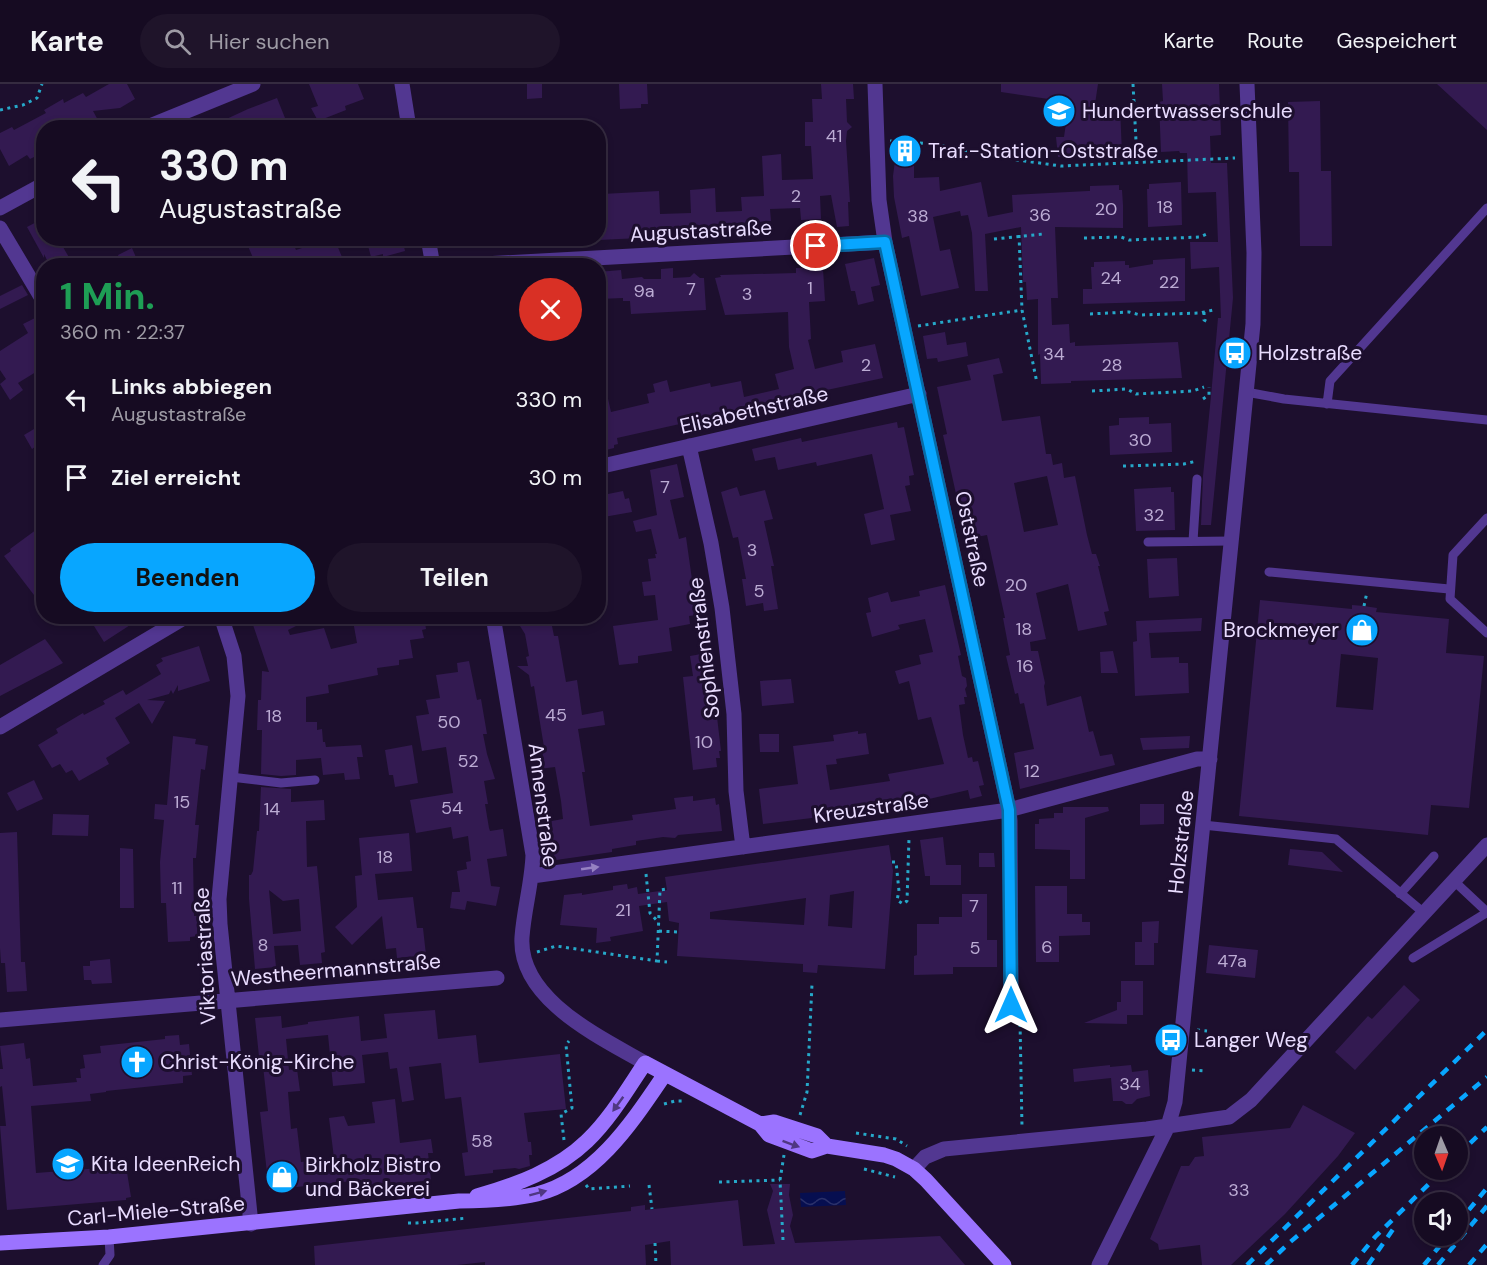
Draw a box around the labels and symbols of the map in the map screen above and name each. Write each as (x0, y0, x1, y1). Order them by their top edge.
school or university icon: Hundertwasserschule (1041, 93, 1077, 129)
place label: Hundertwasserschule (1082, 97, 1293, 125)
house number: 41 (826, 124, 842, 148)
building icon: Traf.-Station-Oststraße (887, 133, 923, 169)
place label: Traf.-Station-Oststraße (928, 137, 1158, 165)
house number: 2 (791, 184, 801, 208)
house number: 18 (1157, 195, 1173, 219)
house number: 20 (1095, 197, 1117, 221)
house number: 36 (1029, 203, 1051, 227)
house number: 38 (907, 204, 929, 228)
street label: Augustastraße (629, 213, 773, 249)
pin (790, 220, 841, 271)
house number: 24 (1101, 266, 1122, 290)
house number: 22 (1159, 270, 1179, 294)
house number: 1 (807, 276, 813, 300)
house number: 7 (686, 277, 696, 301)
house number: 9a (633, 279, 655, 303)
house number: 3 (742, 282, 752, 306)
bus stop icon: Holzstraße (1217, 335, 1253, 371)
place label: Holzstraße (1258, 339, 1362, 367)
house number: 34 (1043, 342, 1065, 366)
house number: 2 (861, 353, 871, 377)
house number: 28 (1101, 353, 1123, 377)
street label: Elisabethstraße (677, 379, 831, 441)
house number: 30 (1129, 428, 1151, 452)
house number: 7 (660, 475, 670, 499)
street label: Oststraße (948, 488, 996, 590)
house number: 32 (1143, 503, 1165, 527)
house number: 3 (747, 538, 757, 562)
house number: 20 (1005, 573, 1027, 597)
street label: Sophienstraße (681, 576, 727, 720)
house number: 5 (754, 579, 764, 603)
shop icon: Brockmeyer (1344, 612, 1380, 648)
place label: Brockmeyer (1223, 616, 1339, 644)
house number: 18 (1016, 617, 1032, 641)
house number: 16 (1017, 654, 1033, 678)
house number: 45 (545, 703, 567, 727)
house number: 18 (266, 704, 282, 728)
house number: 50 (437, 710, 461, 734)
house number: 10 (695, 730, 713, 754)
street label: Annenstraße (521, 741, 565, 869)
house number: 52 (457, 749, 479, 773)
house number: 12 (1024, 759, 1040, 783)
street label: Kreuzstraße (811, 786, 931, 830)
street label: Holzstraße (1162, 789, 1200, 895)
house number: 15 (174, 790, 190, 814)
house number: 54 (441, 796, 463, 820)
house number: 14 (264, 797, 280, 821)
house number: 18 (377, 845, 393, 869)
one-way arrow (581, 863, 600, 872)
house number: 11 (171, 876, 183, 900)
street label: Viktoriastraße (187, 887, 223, 1025)
house number: 7 (969, 894, 979, 918)
house number: 21 (615, 898, 631, 922)
house number: 8 (258, 933, 268, 957)
house number: 6 (1041, 935, 1053, 959)
house number: 5 (970, 936, 980, 960)
street label: Westheermannstraße (230, 947, 442, 993)
house number: 47a (1217, 949, 1247, 973)
position arrow (979, 973, 1043, 1037)
bus stop icon: Langer Weg (1153, 1022, 1189, 1058)
place label: Langer Weg (1194, 1026, 1308, 1054)
church icon: Christ-König-Kirche (119, 1044, 155, 1080)
place label: Christ-König-Kirche (160, 1048, 355, 1076)
house number: 34 (1119, 1072, 1141, 1096)
one-way arrow (612, 1095, 624, 1111)
north arrow (1414, 1126, 1468, 1180)
house number: 58 (471, 1129, 493, 1153)
one-way arrow (782, 1139, 800, 1149)
school or university icon: Kita IdeenReich (50, 1146, 86, 1182)
place label: Kita IdeenReich (91, 1150, 240, 1178)
place label: Birkholz Bistro und Bäckerei (305, 1151, 441, 1203)
shop icon: Birkholz Bistro und Bäckerei (264, 1159, 300, 1195)
house number: 33 (1228, 1178, 1250, 1202)
one-way arrow (529, 1187, 547, 1197)
street label: Carl-Miele-Straße (66, 1189, 246, 1233)

